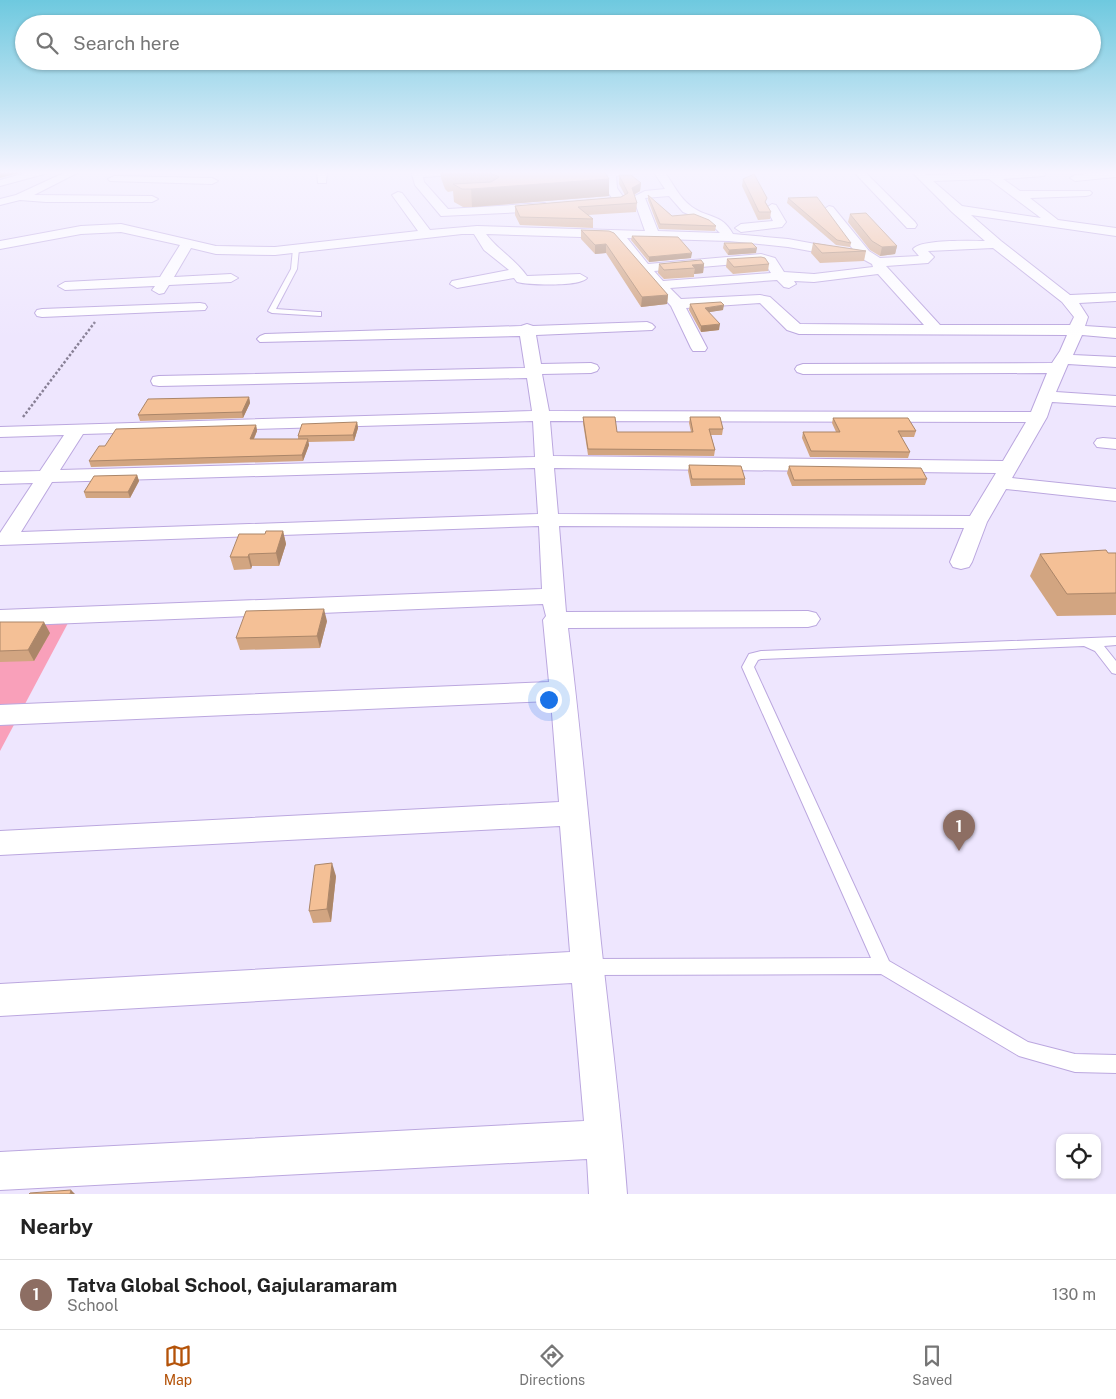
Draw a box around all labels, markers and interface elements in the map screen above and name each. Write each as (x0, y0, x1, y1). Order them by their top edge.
search box (15, 15, 1101, 70)
icon: search (33, 29, 61, 57)
text: Search here (73, 32, 180, 54)
your location (536, 687, 562, 713)
pin: 1 (943, 810, 975, 851)
map controls (1056, 1134, 1101, 1179)
button: locate (1056, 1134, 1101, 1179)
text: Nearby (20, 1214, 93, 1239)
text: Tatva Global School, Gajularamaram (67, 1274, 397, 1296)
text: 1 (33, 1285, 39, 1304)
text: 130 m (1052, 1285, 1096, 1304)
text: School (67, 1296, 118, 1315)
tab: Map (164, 1342, 192, 1388)
tab: Directions (519, 1342, 585, 1388)
tab: Saved (912, 1342, 952, 1388)

